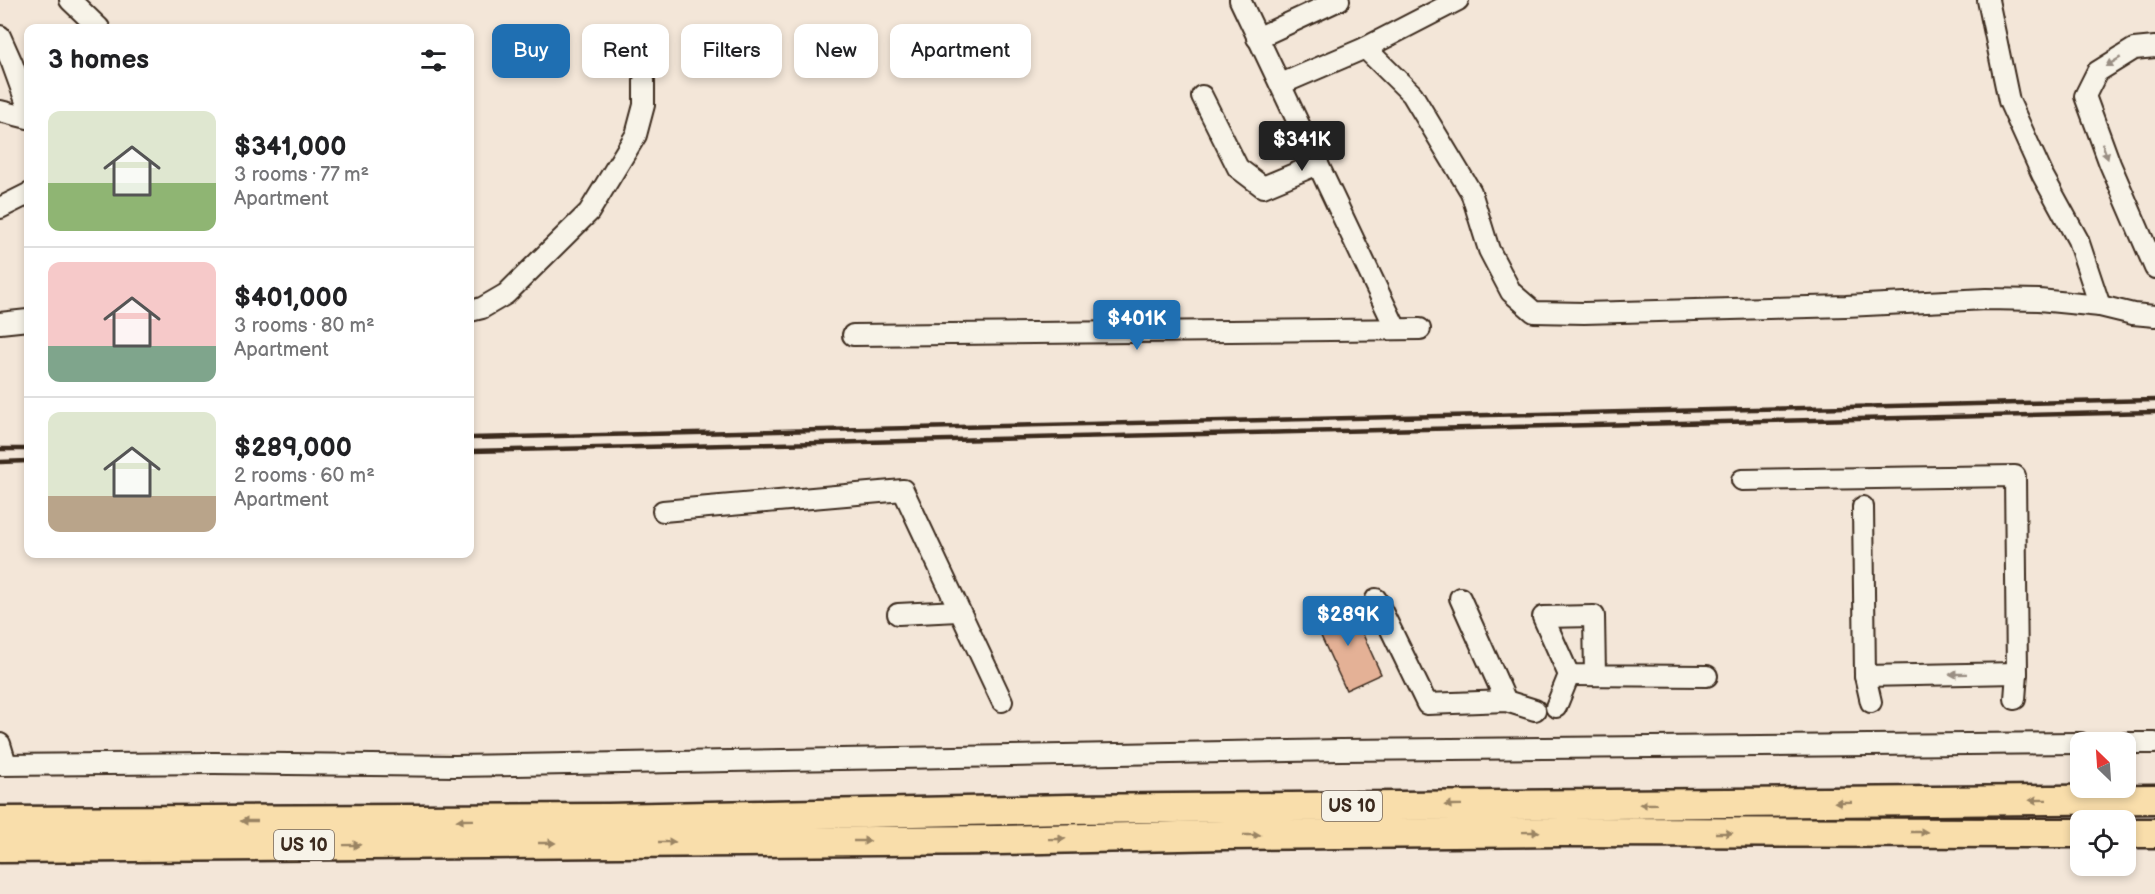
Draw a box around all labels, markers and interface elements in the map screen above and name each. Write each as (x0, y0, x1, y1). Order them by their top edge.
chip: Buy (492, 24, 570, 78)
chip: Rent (582, 24, 669, 78)
chip: Filters (681, 24, 782, 78)
chip: New (794, 24, 878, 78)
chip: Apartment (890, 24, 1031, 78)
icon: filters (417, 44, 450, 77)
text: 3 homes (48, 45, 149, 76)
one-way arrow (2105, 56, 2121, 67)
pin: $341K (1260, 121, 1344, 172)
text: $341K (1273, 128, 1331, 152)
text: $341,000 (234, 132, 346, 163)
icon: home (96, 135, 168, 207)
one-way arrow (2100, 142, 2110, 160)
text: 3 rooms · 77 m² (234, 163, 369, 187)
text: Apartment (234, 187, 329, 211)
text: $401,000 (234, 283, 348, 314)
icon: home (96, 286, 168, 358)
pin: $401K (1095, 300, 1179, 351)
text: $401K (1107, 307, 1167, 331)
text: 3 rooms · 80 m² (234, 314, 375, 338)
text: Apartment (234, 338, 329, 362)
text: $289,000 (234, 433, 352, 464)
icon: home (96, 436, 168, 508)
text: 2 rooms · 60 m² (234, 464, 375, 488)
text: Apartment (234, 488, 329, 512)
pin: $289K (1306, 596, 1390, 647)
text: $289K (1317, 603, 1379, 627)
one-way arrow (1949, 669, 1968, 679)
north arrow (2070, 732, 2136, 798)
map controls (2070, 732, 2136, 876)
road number: US 10 (1322, 791, 1382, 821)
one-way arrow (2029, 795, 2048, 805)
one-way arrow (1834, 797, 1853, 807)
one-way arrow (1639, 799, 1658, 808)
one-way arrow (1444, 800, 1463, 810)
button: locate (2070, 810, 2136, 876)
one-way arrow (456, 815, 475, 825)
one-way arrow (240, 816, 259, 826)
one-way arrow (1910, 827, 1929, 837)
one-way arrow (1521, 828, 1540, 837)
one-way arrow (1715, 828, 1734, 838)
road number: US 10 (274, 830, 334, 860)
one-way arrow (1242, 830, 1261, 840)
one-way arrow (1047, 834, 1066, 844)
one-way arrow (852, 836, 871, 846)
one-way arrow (657, 837, 676, 847)
one-way arrow (538, 838, 557, 848)
one-way arrow (343, 840, 362, 850)

